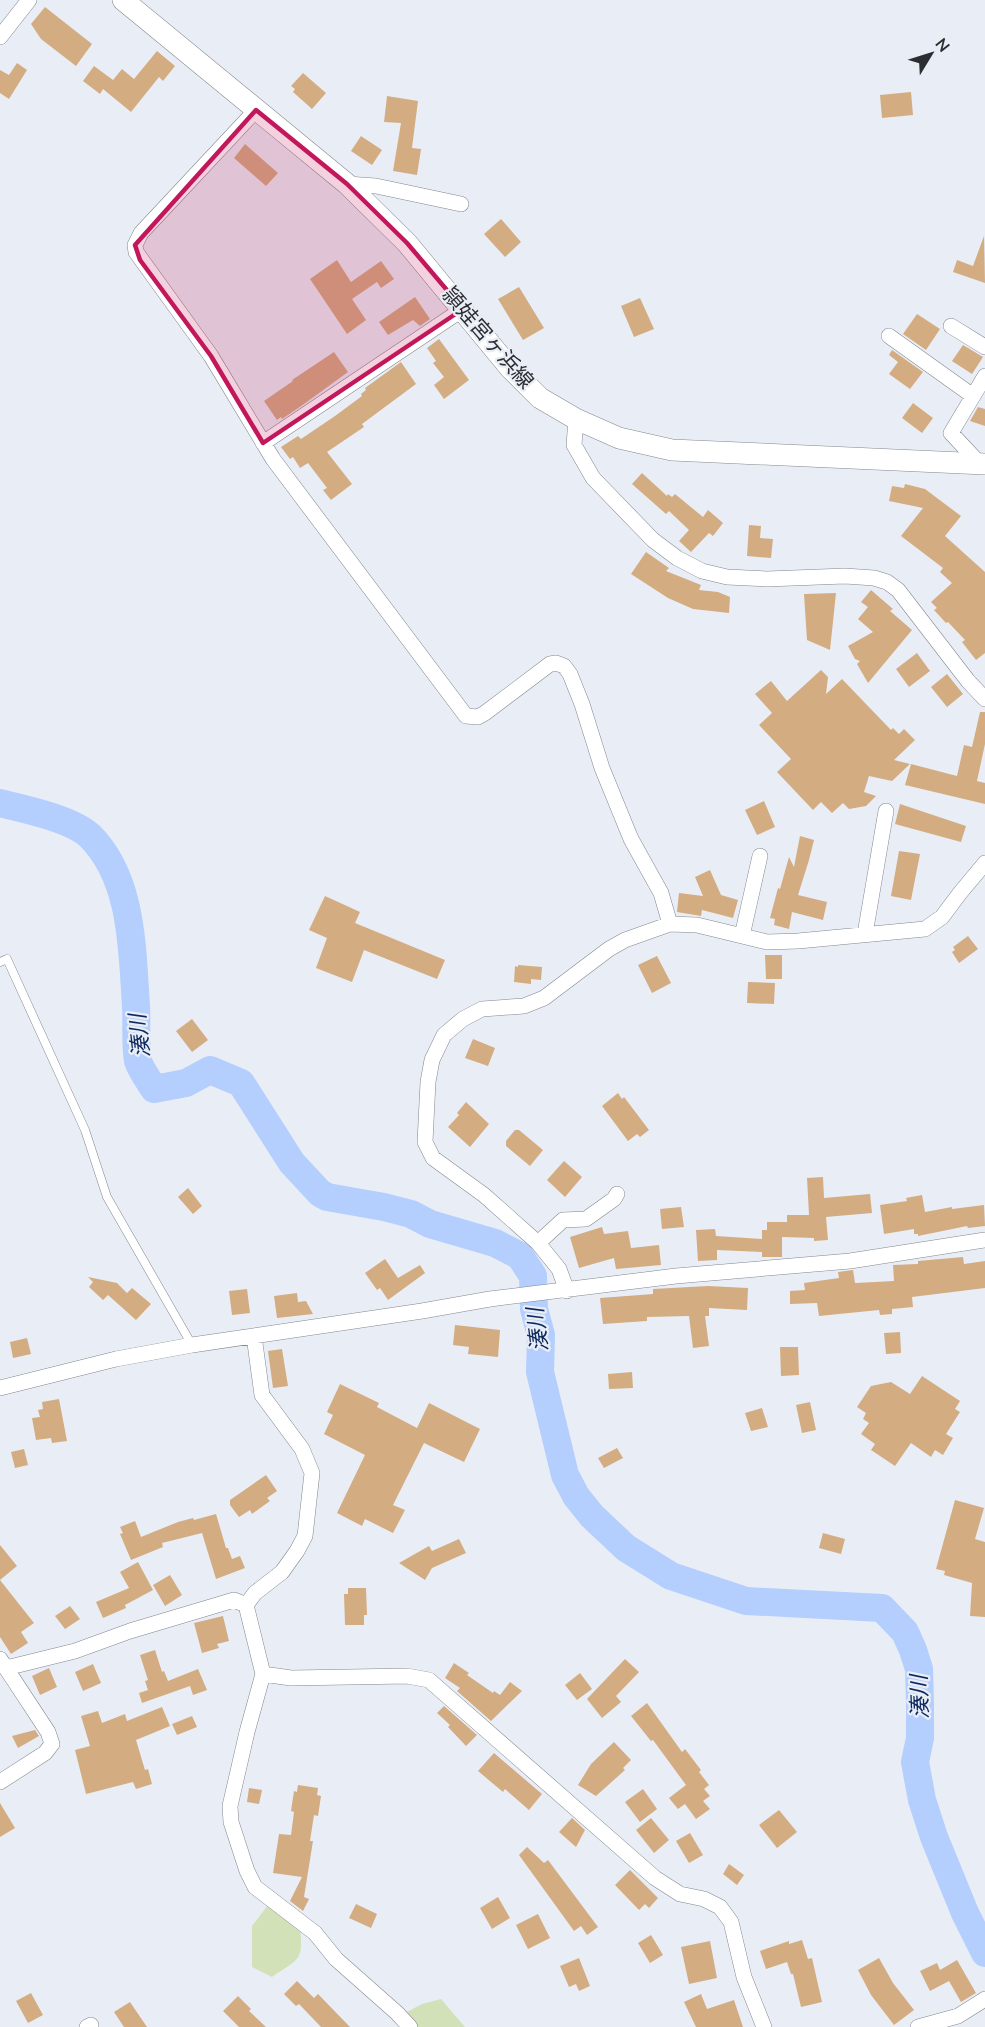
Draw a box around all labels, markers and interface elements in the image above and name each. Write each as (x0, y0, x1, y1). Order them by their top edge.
north arrow (901, 24, 961, 84)
text: N (930, 34, 954, 57)
street label: 頴娃宮ヶ浜線 (436, 281, 540, 395)
water label: 湊川 (123, 1010, 157, 1059)
water label: 湊川 (520, 1304, 556, 1354)
water label: 湊川 (904, 1672, 936, 1719)

